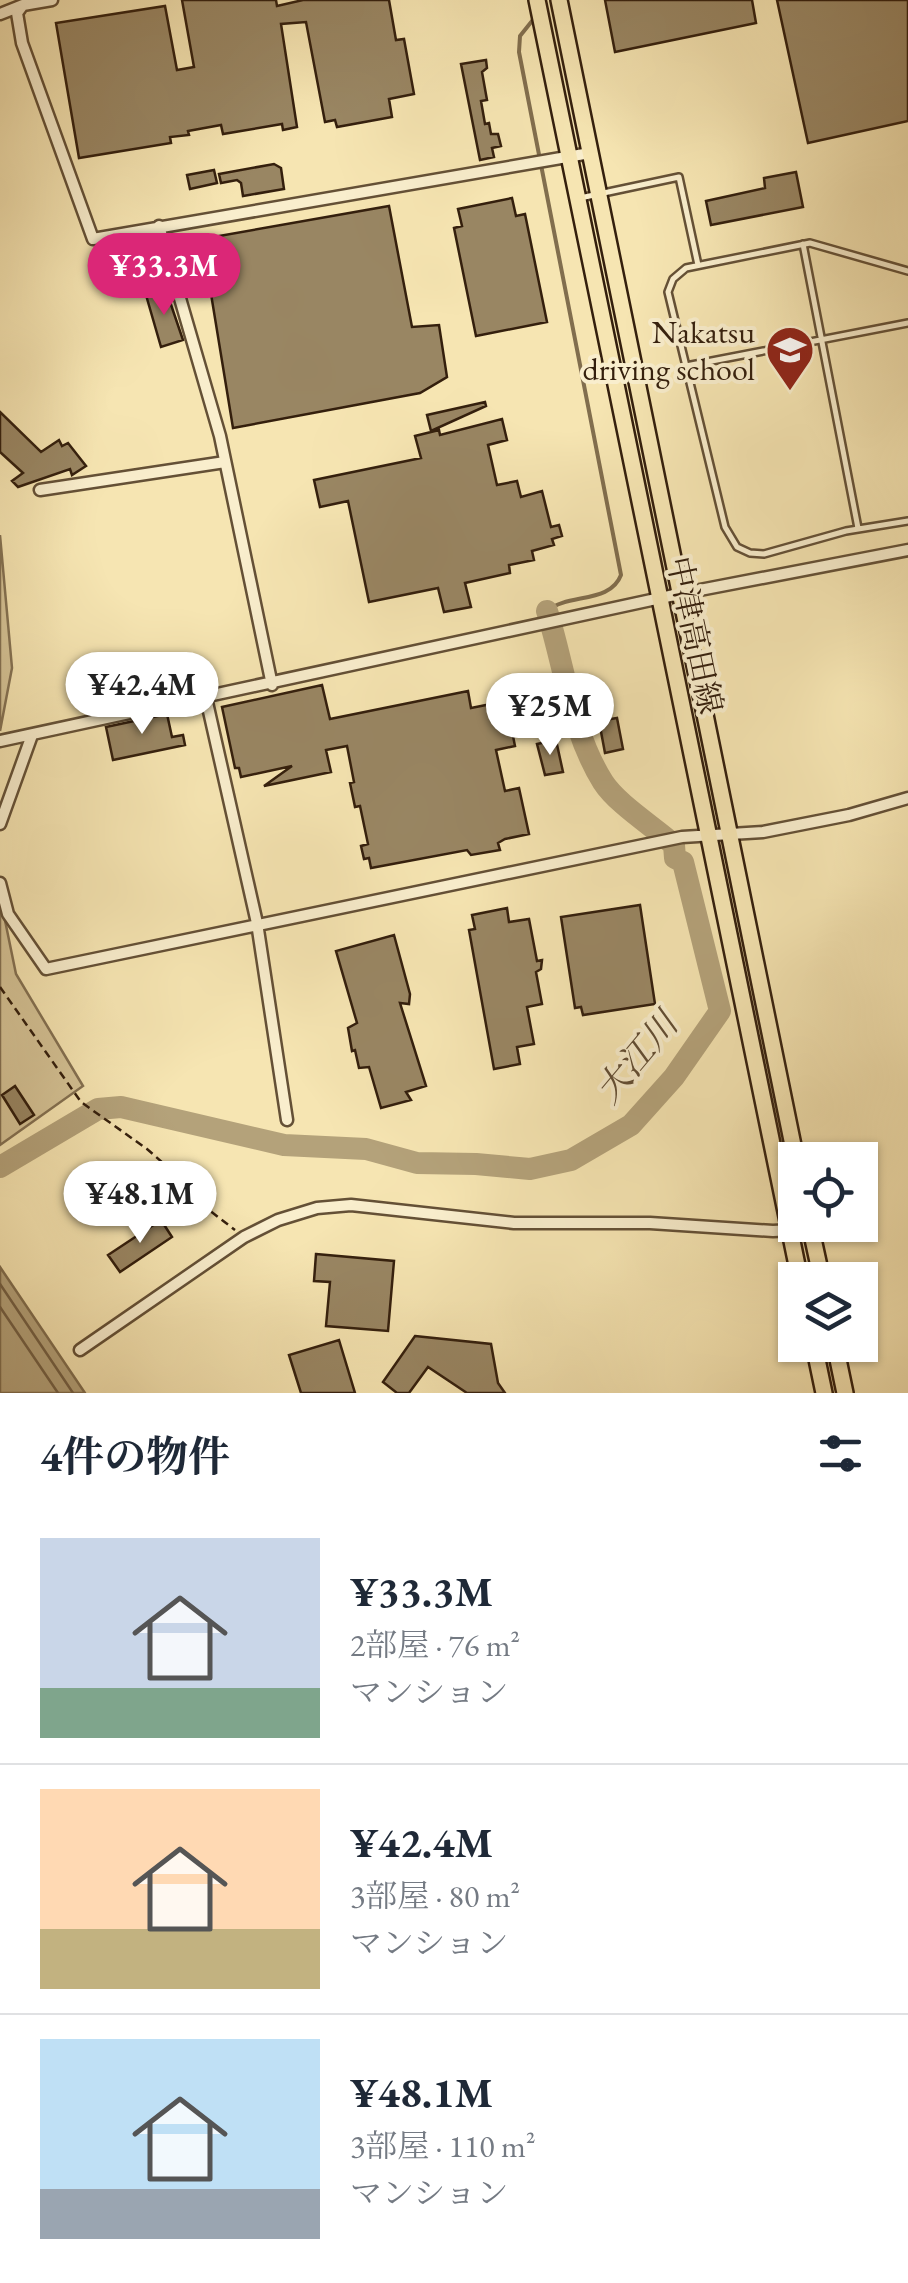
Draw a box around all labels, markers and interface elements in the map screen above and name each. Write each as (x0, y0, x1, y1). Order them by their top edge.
pin: ¥33.3M (83, 233, 245, 318)
text: ¥33.3M (110, 244, 218, 286)
place label: Nakatsu driving school (582, 311, 755, 390)
school or university icon: Nakatsu driving school (764, 324, 816, 392)
street label: 中津高田線 (658, 552, 732, 718)
pin: ¥42.4M (61, 652, 223, 737)
text: ¥42.4M (88, 663, 196, 705)
pin: ¥25M (491, 673, 609, 758)
text: ¥25M (508, 684, 592, 726)
water label: 大江川 (585, 999, 690, 1112)
map controls (778, 1142, 878, 1362)
button: locate (778, 1142, 878, 1242)
pin: ¥48.1M (59, 1161, 221, 1246)
text: ¥48.1M (86, 1172, 194, 1214)
button: layers (778, 1262, 878, 1362)
icon: filters (813, 1426, 868, 1481)
text: 4件の物件 (40, 1429, 230, 1484)
text: ¥33.3M (350, 1564, 493, 1619)
icon: home (120, 1578, 240, 1698)
text: 2部屋 · 76 m² (350, 1624, 520, 1666)
text: マンション (350, 1671, 509, 1713)
text: ¥42.4M (350, 1815, 493, 1870)
icon: home (120, 1829, 240, 1949)
text: 3部屋 · 80 m² (350, 1875, 520, 1917)
text: マンション (350, 1922, 509, 1964)
text: ¥48.1M (350, 2065, 493, 2120)
icon: home (120, 2079, 240, 2199)
text: 3部屋 · 110 m² (350, 2125, 536, 2167)
text: マンション (350, 2172, 509, 2214)

